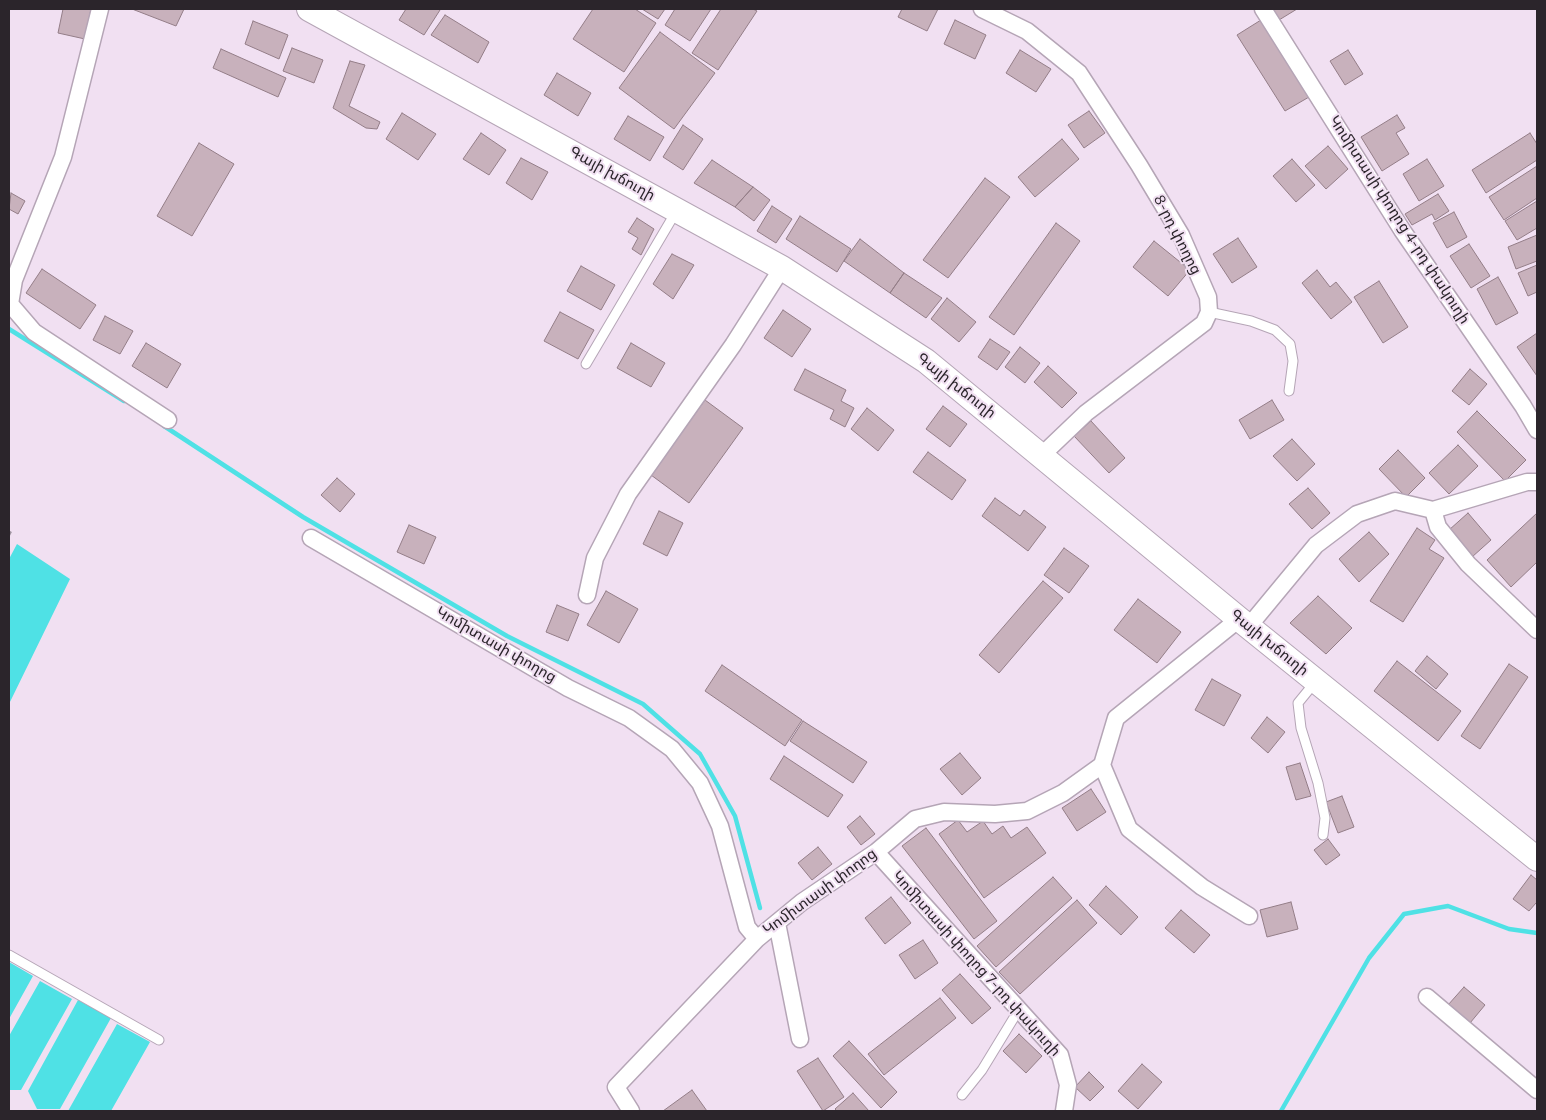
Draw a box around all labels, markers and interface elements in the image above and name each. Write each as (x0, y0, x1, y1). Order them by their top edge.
street label: Կոմիտասի փողոց 4-րդ փակուղի (1325, 112, 1473, 328)
street label: Գայի խճուղի (566, 143, 658, 205)
street label: 8-րդ փողոց (1149, 192, 1205, 278)
street label: Գայի խճուղի (913, 350, 999, 422)
street label: Կոմիտասի փողոց (433, 603, 559, 687)
street label: Գայի խճուղի (1226, 606, 1312, 680)
street label: Կոմիտասի փողոց (760, 845, 880, 939)
street label: Կոմիտասի փողոց 7-րդ փակուղի (888, 868, 1064, 1060)

